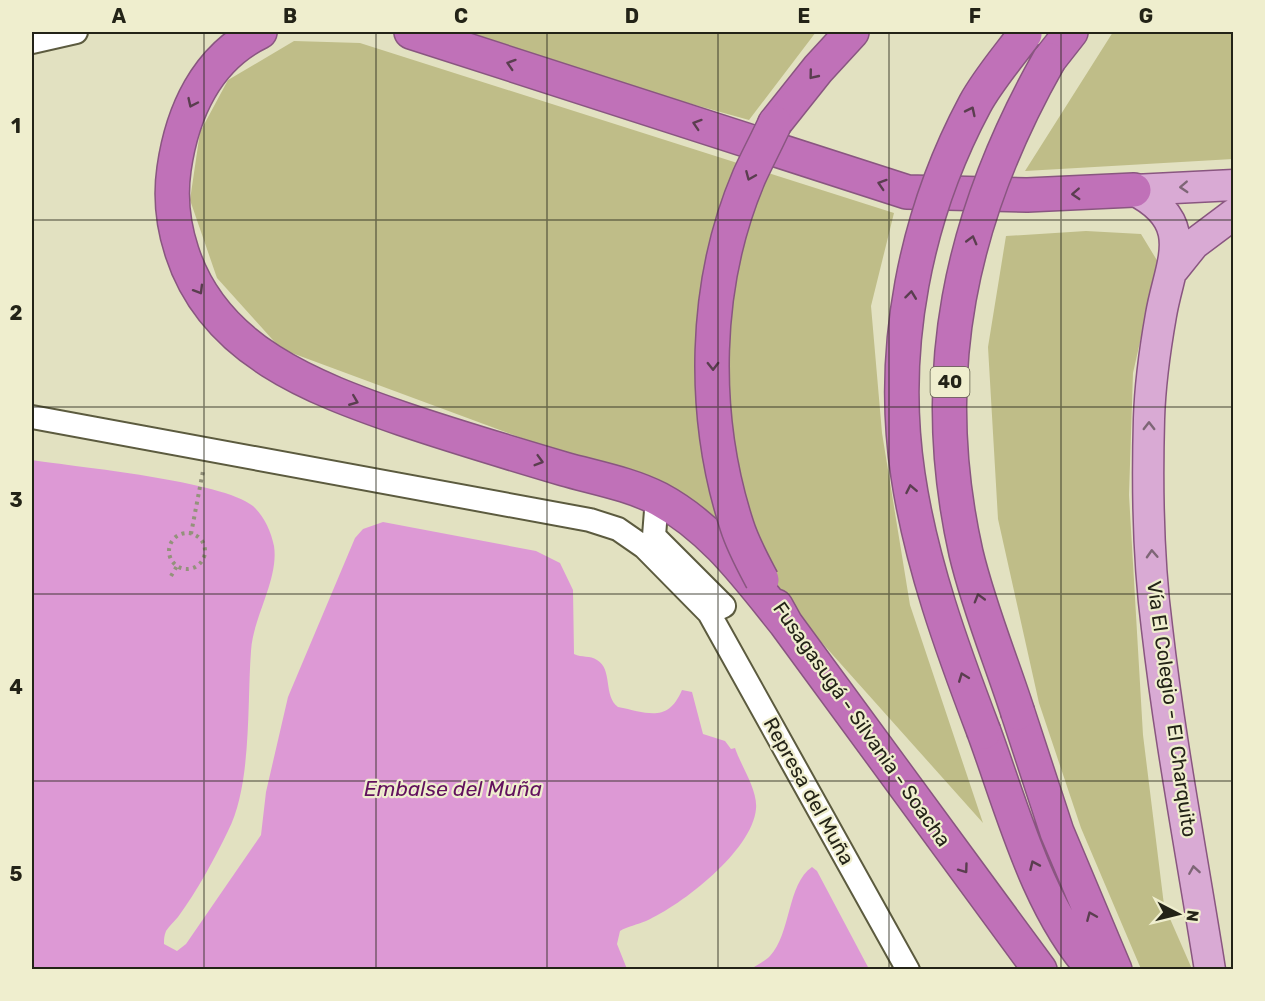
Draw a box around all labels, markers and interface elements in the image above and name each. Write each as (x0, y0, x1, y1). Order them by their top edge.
text: A (112, 4, 127, 28)
text: B (283, 4, 297, 28)
text: C (454, 4, 468, 28)
text: D (625, 4, 639, 28)
text: E (798, 4, 810, 28)
text: F (969, 4, 981, 28)
text: G (1139, 4, 1153, 28)
one-way arrow (506, 59, 517, 71)
one-way arrow (810, 68, 821, 79)
one-way arrow (188, 96, 200, 107)
one-way arrow (964, 107, 976, 118)
text: 1 (11, 114, 21, 138)
one-way arrow (692, 119, 703, 131)
one-way arrow (745, 170, 757, 181)
one-way arrow (877, 178, 888, 191)
one-way arrow (1179, 180, 1188, 193)
one-way arrow (1072, 187, 1081, 200)
one-way arrow (964, 235, 977, 245)
one-way arrow (192, 284, 203, 294)
one-way arrow (904, 291, 917, 300)
text: 2 (10, 301, 23, 325)
one-way arrow (707, 362, 719, 371)
road number: 40 (930, 367, 970, 397)
one-way arrow (348, 394, 358, 407)
one-way arrow (1143, 422, 1155, 431)
one-way arrow (533, 454, 544, 466)
one-way arrow (905, 485, 918, 495)
text: 3 (9, 488, 23, 512)
one-way arrow (1145, 549, 1158, 558)
street label: Vía El Colegio - El Charquito (1142, 579, 1202, 839)
one-way arrow (974, 593, 986, 604)
street label: Fusagasugá - Silvania - Soacha (768, 597, 956, 851)
one-way arrow (958, 672, 970, 683)
text: 4 (9, 675, 23, 699)
street label: Represa del Muña (759, 713, 859, 869)
water label: Embalse del Muña (364, 776, 542, 801)
one-way arrow (1029, 860, 1041, 871)
text: 5 (10, 862, 23, 886)
one-way arrow (957, 862, 968, 873)
one-way arrow (1189, 866, 1201, 875)
north arrow (1148, 884, 1208, 944)
text: N (1182, 909, 1203, 923)
one-way arrow (1086, 912, 1098, 923)

